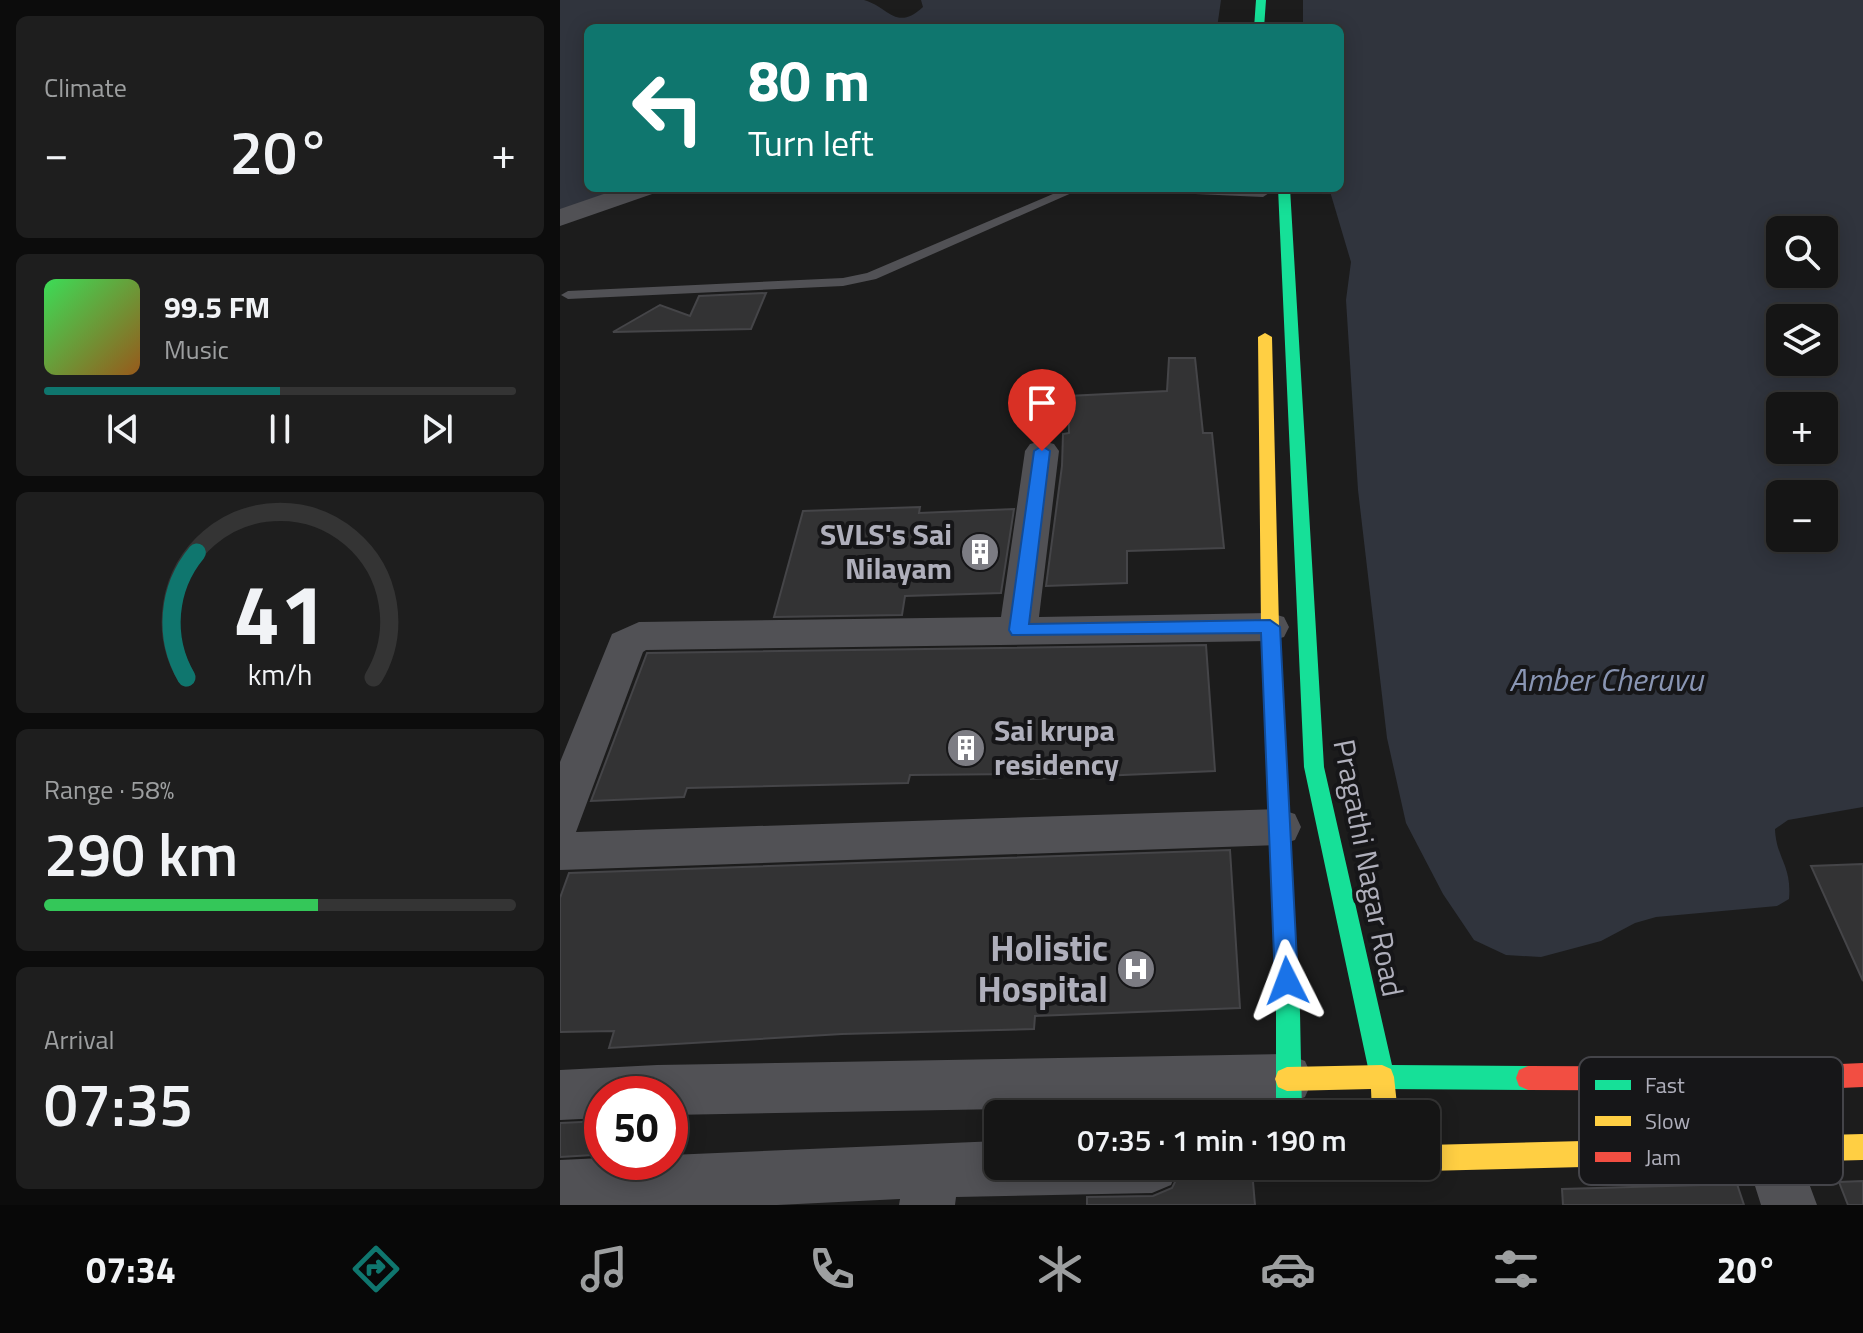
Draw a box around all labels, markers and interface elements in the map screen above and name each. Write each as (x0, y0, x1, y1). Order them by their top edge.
text: 80 m (748, 38, 870, 123)
icon: left (616, 56, 720, 160)
text: Climate (44, 68, 127, 107)
text: 20° (230, 106, 330, 197)
text: Turn left (748, 115, 874, 170)
text: − (44, 119, 69, 186)
text: + (491, 119, 516, 186)
map controls (1766, 216, 1838, 552)
button: search (1766, 216, 1838, 288)
text: 99.5 FM (164, 284, 270, 330)
button: layers (1766, 304, 1838, 376)
text: Music (164, 330, 229, 369)
pin (1008, 369, 1076, 451)
icon: arrive (1020, 381, 1064, 425)
button: + (1766, 392, 1838, 464)
icon: previous (101, 407, 145, 451)
icon: pause (258, 407, 302, 451)
icon: next (415, 407, 459, 451)
button: − (1766, 480, 1838, 552)
place label: SVLS's Sai Nilayam (820, 511, 952, 591)
building icon: SVLS's Sai Nilayam (959, 531, 1001, 573)
text: 41 (233, 550, 327, 676)
text: km/h (248, 654, 312, 697)
water label: Amber Cheruvu (1509, 655, 1705, 703)
place label: Sai krupa residency (994, 707, 1119, 787)
building icon: Sai krupa residency (945, 727, 987, 769)
street label: Pragathi Nagar Road (1321, 735, 1416, 1000)
text: Range · 58% (44, 770, 174, 809)
text: 290 km (44, 808, 238, 899)
place label: Holistic Hospital (978, 920, 1108, 1016)
position arrow (1245, 939, 1329, 1023)
hospital icon: Holistic Hospital (1115, 948, 1157, 990)
text: Arrival (44, 1020, 115, 1059)
legend (1579, 1057, 1843, 1185)
text: 07:35 (44, 1058, 193, 1149)
text: Fast (1645, 1068, 1685, 1102)
speed limit sign: 50 (584, 1076, 688, 1180)
text: Slow (1645, 1104, 1691, 1138)
text: 07:35 · 1 min · 190 m (1077, 1117, 1347, 1163)
text: Jam (1645, 1140, 1681, 1174)
icon: directions (348, 1241, 404, 1297)
icon: music (576, 1241, 632, 1297)
icon: phone (804, 1241, 860, 1297)
icon: climate (1032, 1241, 1088, 1297)
icon: car (1260, 1241, 1316, 1297)
icon: filters (1488, 1241, 1544, 1297)
text: 07:34 (86, 1242, 176, 1297)
text: 20° (1716, 1242, 1777, 1297)

